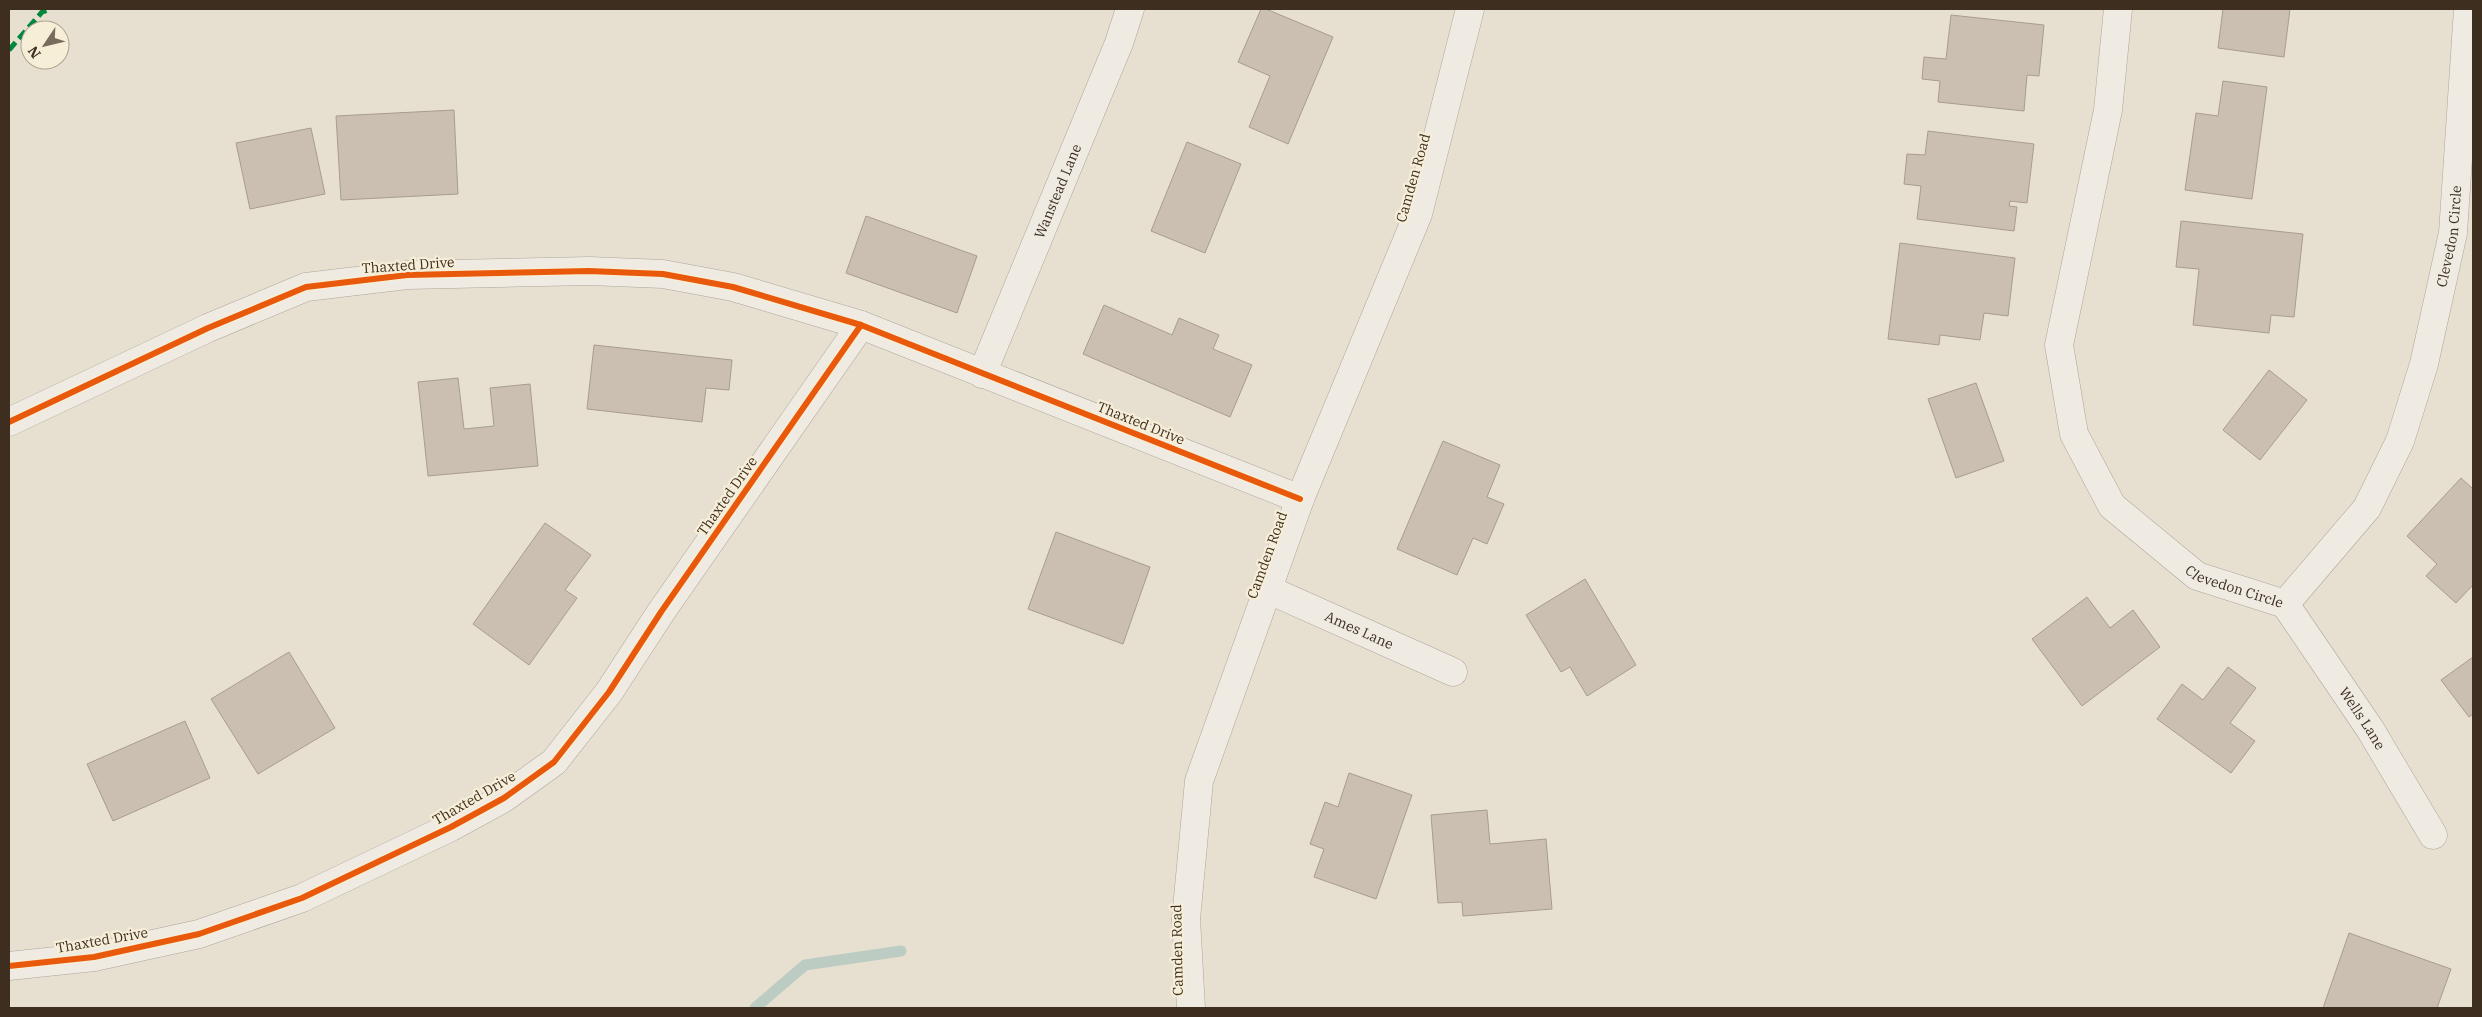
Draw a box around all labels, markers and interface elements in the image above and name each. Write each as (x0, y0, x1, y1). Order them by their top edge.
north arrow (20, 20, 70, 70)
text: N (24, 43, 45, 62)
street label: Camden Road (1392, 131, 1434, 224)
street label: Wanstead Lane (1030, 141, 1085, 241)
street label: Clevedon Circle (2432, 185, 2465, 289)
street label: Thaxted Drive (361, 253, 455, 277)
street label: Thaxted Drive (1094, 397, 1188, 449)
street label: Thaxted Drive (693, 453, 761, 539)
street label: Camden Road (1243, 508, 1291, 601)
street label: Clevedon Circle (2181, 561, 2286, 612)
street label: Ames Lane (1322, 607, 1396, 653)
street label: Wells Lane (2335, 684, 2389, 753)
street label: Thaxted Drive (429, 767, 519, 829)
street label: Camden Road (1167, 904, 1187, 996)
street label: Thaxted Drive (55, 923, 149, 957)

